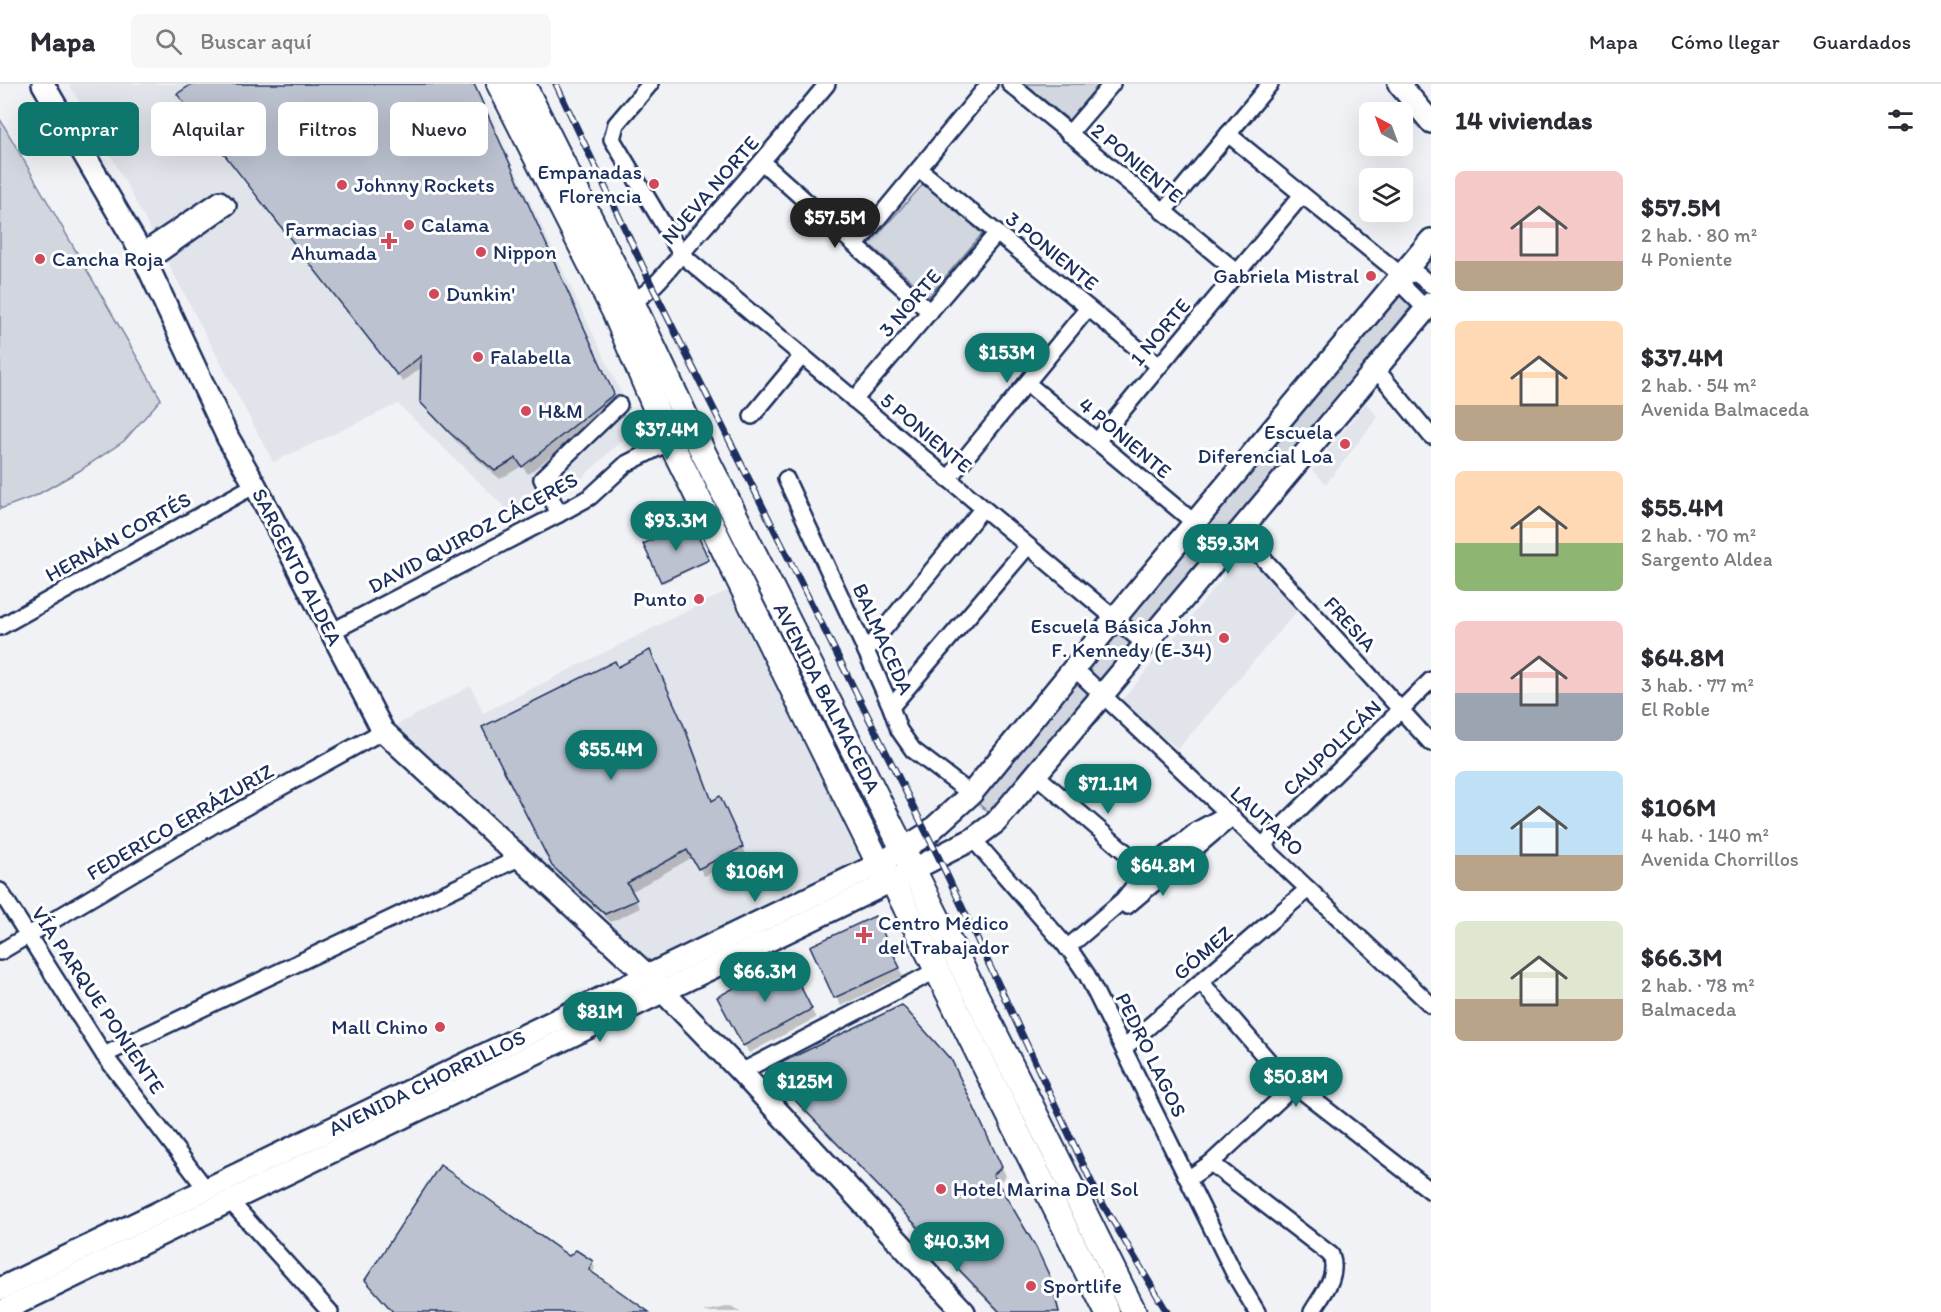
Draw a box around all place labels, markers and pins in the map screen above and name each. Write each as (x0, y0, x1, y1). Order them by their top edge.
place label: Empanadas Florencia (537, 159, 642, 208)
place label: Johnny Rockets (354, 172, 495, 197)
marker: Empanadas Florencia (647, 177, 661, 191)
marker: Johnny Rockets (335, 178, 349, 192)
pin: $57.5M (786, 198, 884, 249)
place label: Calama (421, 212, 490, 237)
place label: Farmacias Ahumada (285, 216, 377, 265)
marker: Calama (402, 218, 416, 232)
marker: Farmacias Ahumada (382, 234, 396, 248)
place label: Nippon (493, 239, 557, 264)
marker: Nippon (474, 245, 488, 259)
place label: Cancha Roja (52, 246, 164, 271)
marker: Cancha Roja (33, 252, 47, 266)
place label: Gabriela Mistral (1213, 263, 1359, 288)
marker: Gabriela Mistral (1364, 269, 1378, 283)
place label: Dunkin' (446, 281, 515, 306)
marker: Dunkin' (427, 287, 441, 301)
pin: $153M (965, 333, 1049, 384)
place label: Falabella (490, 344, 571, 369)
marker: Falabella (471, 350, 485, 364)
place label: H&M (538, 398, 583, 423)
marker: H&M (519, 404, 533, 418)
pin: $37.4M (618, 410, 716, 461)
place label: Escuela Diferencial Loa (1197, 419, 1333, 468)
marker: Escuela Diferencial Loa (1338, 437, 1352, 451)
pin: $93.3M (627, 501, 725, 552)
pin: $59.3M (1179, 524, 1277, 575)
place label: Punto (633, 586, 687, 611)
marker: Punto (692, 592, 706, 606)
place label: Escuela Básica John F. Kennedy (E-34) (1031, 613, 1212, 662)
marker: Escuela Básica John F. Kennedy (E-34) (1217, 631, 1231, 645)
pin: $55.4M (562, 730, 660, 781)
pin: $71.1M (1059, 764, 1157, 815)
pin: $64.8M (1114, 846, 1212, 897)
pin: $106M (713, 852, 797, 903)
place label: Centro Médico del Trabajador (878, 910, 1010, 959)
marker: Centro Médico del Trabajador (855, 926, 873, 944)
pin: $66.3M (716, 952, 814, 1003)
pin: $81M (564, 992, 636, 1043)
place label: Mall Chino (331, 1014, 428, 1039)
marker: Mall Chino (433, 1020, 447, 1034)
pin: $50.8M (1247, 1057, 1345, 1108)
pin: $125M (763, 1062, 847, 1113)
place label: Hotel Marina Del Sol (953, 1176, 1138, 1201)
marker: Hotel Marina Del Sol (934, 1182, 948, 1196)
pin: $40.3M (908, 1222, 1006, 1273)
place label: Sportlife (1043, 1273, 1122, 1298)
marker: Sportlife (1024, 1279, 1038, 1293)

